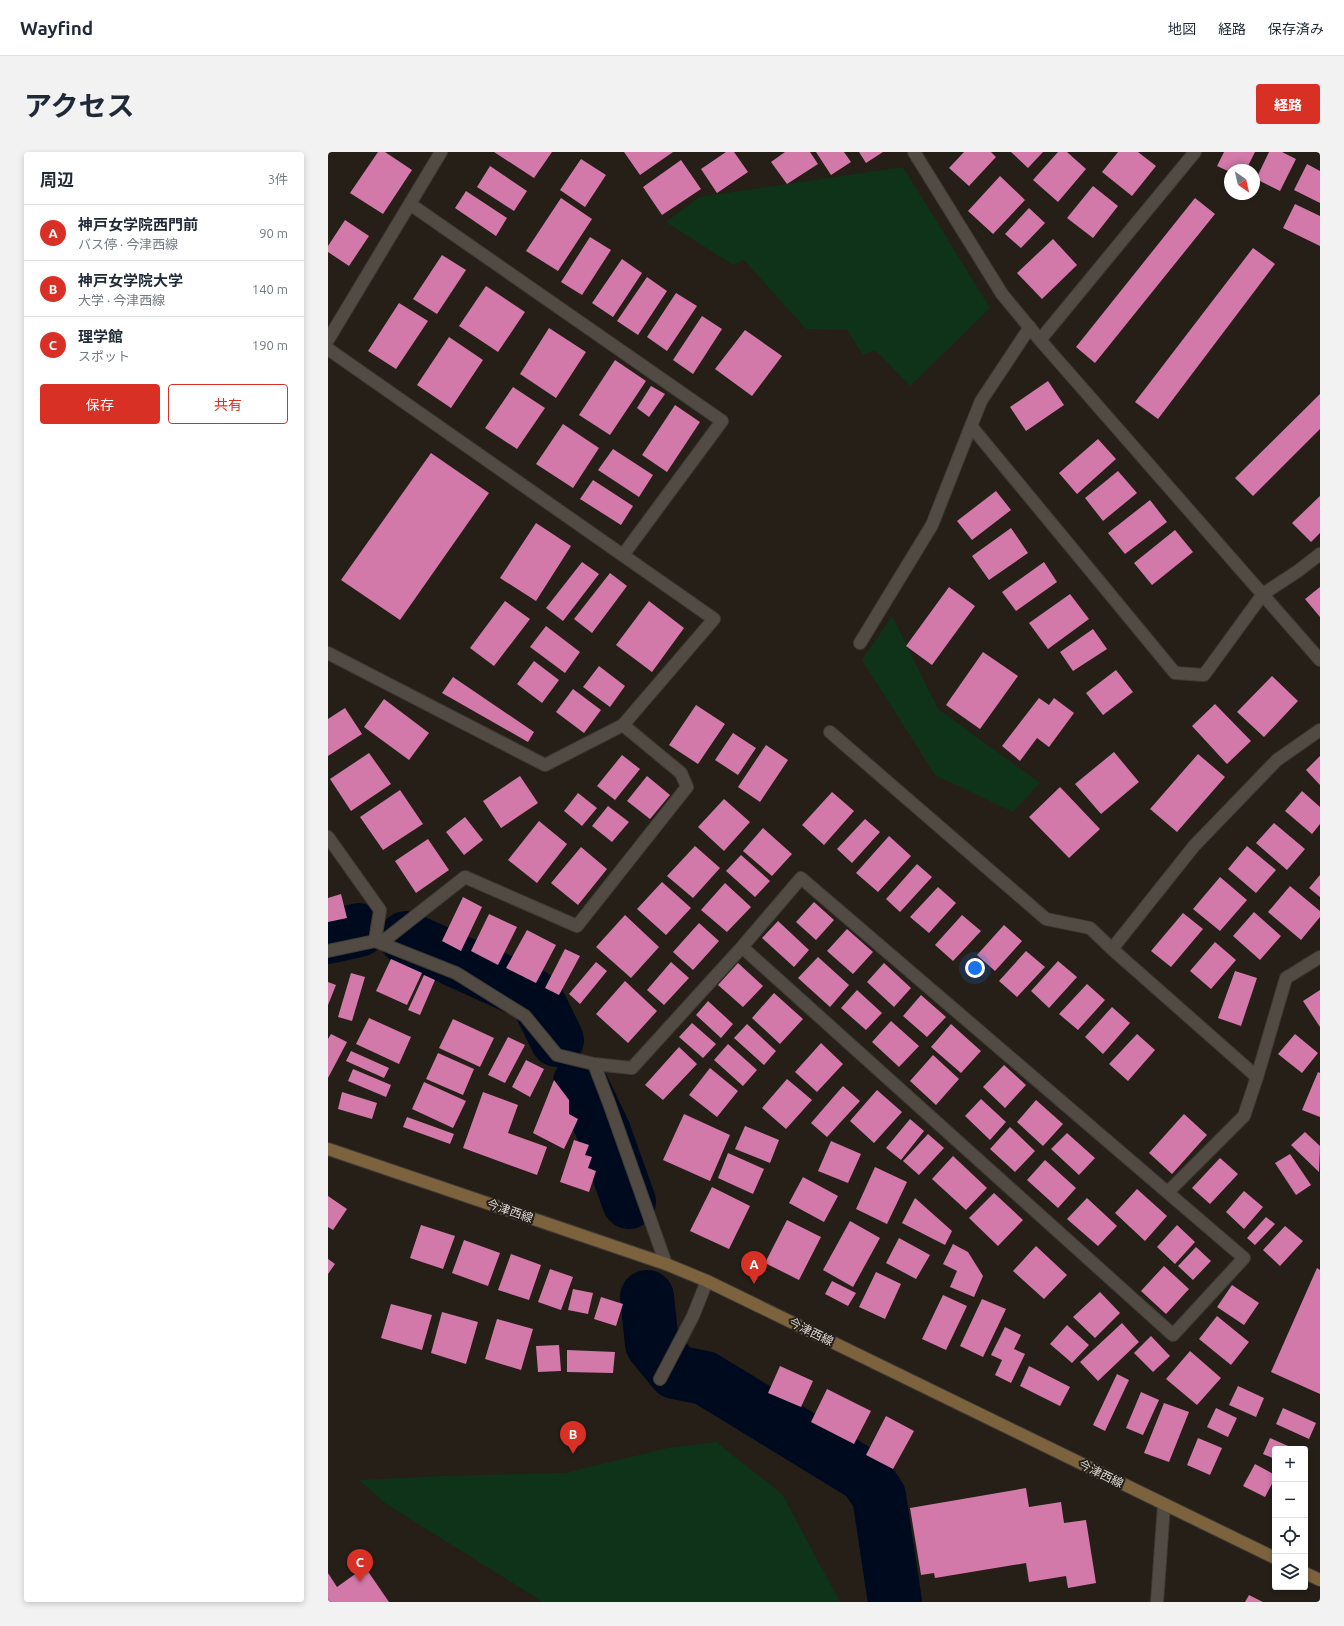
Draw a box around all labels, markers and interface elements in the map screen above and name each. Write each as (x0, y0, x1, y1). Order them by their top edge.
text: Wayfind (20, 17, 93, 39)
text: 地図 (1168, 21, 1196, 37)
text: 経路 (1218, 21, 1246, 37)
text: 保存済み (1268, 21, 1324, 37)
button: 経路 (1256, 84, 1320, 124)
text: アクセス (24, 90, 135, 121)
north arrow (1224, 164, 1260, 200)
text: 周辺 (40, 170, 74, 189)
text: 3件 (268, 172, 288, 186)
text: 神戸女学院西門前 (78, 216, 198, 233)
text: A (48, 226, 58, 240)
text: 90 m (259, 226, 288, 240)
text: バス停 · 今津西線 (78, 237, 178, 251)
text: 神戸女学院大学 (78, 272, 183, 289)
text: B (49, 282, 57, 296)
text: 140 m (252, 282, 288, 296)
text: 大学 · 今津西線 (78, 293, 165, 307)
text: 理学館 (78, 328, 123, 345)
text: C (49, 338, 57, 352)
text: 190 m (252, 338, 288, 352)
text: スポット (78, 349, 130, 363)
button: 保存 (40, 384, 160, 424)
button: 共有 (168, 384, 288, 424)
your location (965, 958, 985, 978)
street label: 今津西線 (485, 1197, 535, 1224)
pin: A (741, 1251, 767, 1284)
street label: 今津西線 (787, 1315, 836, 1348)
pin: B (560, 1421, 586, 1454)
map controls (1272, 1446, 1308, 1590)
button: + (1272, 1446, 1308, 1482)
street label: 今津西線 (1077, 1457, 1126, 1490)
button: − (1272, 1482, 1308, 1518)
button: locate (1272, 1518, 1308, 1554)
pin: C (347, 1549, 373, 1582)
button: layers (1272, 1554, 1308, 1590)

